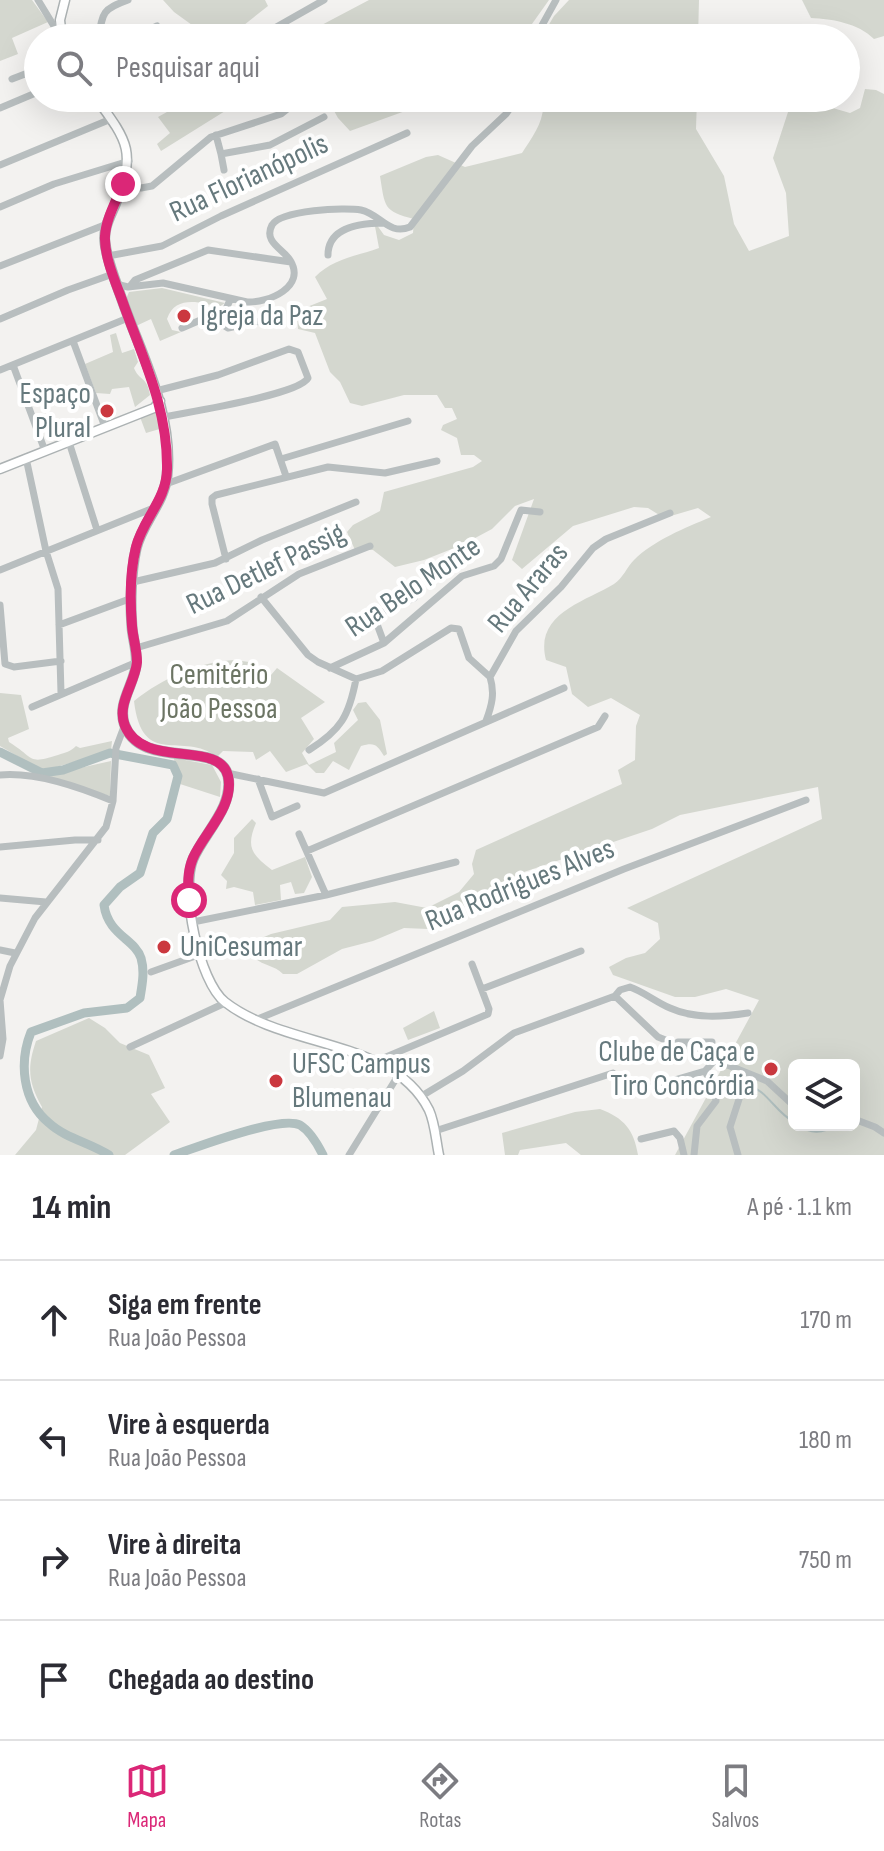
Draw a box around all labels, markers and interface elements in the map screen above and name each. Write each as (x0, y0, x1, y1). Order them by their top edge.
search box (24, 24, 860, 112)
icon: search (52, 46, 96, 90)
text: Pesquisar aqui (116, 50, 260, 86)
street label: Rua Florianópolis (164, 126, 334, 230)
route end (105, 166, 141, 202)
place label: Igreja da Paz (200, 298, 324, 334)
marker: Igreja da Paz (175, 307, 193, 325)
place label: Espaço Plural (20, 376, 91, 446)
marker: Espaço Plural (98, 402, 116, 420)
street label: Rua Detlef Passig (181, 515, 351, 623)
street label: Rua Belo Monte (339, 529, 487, 645)
street label: Rua Araras (480, 536, 576, 640)
park label: Cemitério João Pessoa (159, 657, 278, 727)
street label: Rua Rodrigues Alves (420, 831, 620, 939)
route start (171, 882, 207, 918)
place label: UniCesumar (180, 929, 303, 965)
marker: UniCesumar (155, 938, 173, 956)
place label: Clube de Caça e Tiro Concórdia (598, 1034, 755, 1104)
place label: UFSC Campus Blumenau (292, 1046, 431, 1116)
map controls (788, 1059, 860, 1131)
button: layers (788, 1059, 860, 1131)
marker: Clube de Caça e Tiro Concórdia (762, 1060, 780, 1078)
marker: UFSC Campus Blumenau (267, 1072, 285, 1090)
text: 14 min (32, 1187, 111, 1228)
text: A pé · 1.1 km (747, 1192, 852, 1223)
text: Siga em frente (108, 1287, 261, 1323)
icon: ahead (32, 1298, 76, 1342)
text: 170 m (800, 1305, 852, 1336)
text: Rua João Pessoa (108, 1323, 247, 1354)
text: Vire à esquerda (108, 1407, 270, 1443)
icon: left (32, 1418, 76, 1462)
text: 180 m (799, 1425, 852, 1456)
text: Rua João Pessoa (108, 1443, 247, 1474)
text: Vire à direita (108, 1527, 241, 1563)
icon: right (32, 1538, 76, 1582)
text: 750 m (799, 1545, 852, 1576)
text: Rua João Pessoa (108, 1563, 247, 1594)
icon: arrive (32, 1658, 76, 1702)
text: Chegada ao destino (108, 1662, 314, 1698)
tab: Mapa (125, 1759, 169, 1834)
tab: Rotas (418, 1759, 462, 1834)
tab: Salvos (712, 1759, 759, 1834)

